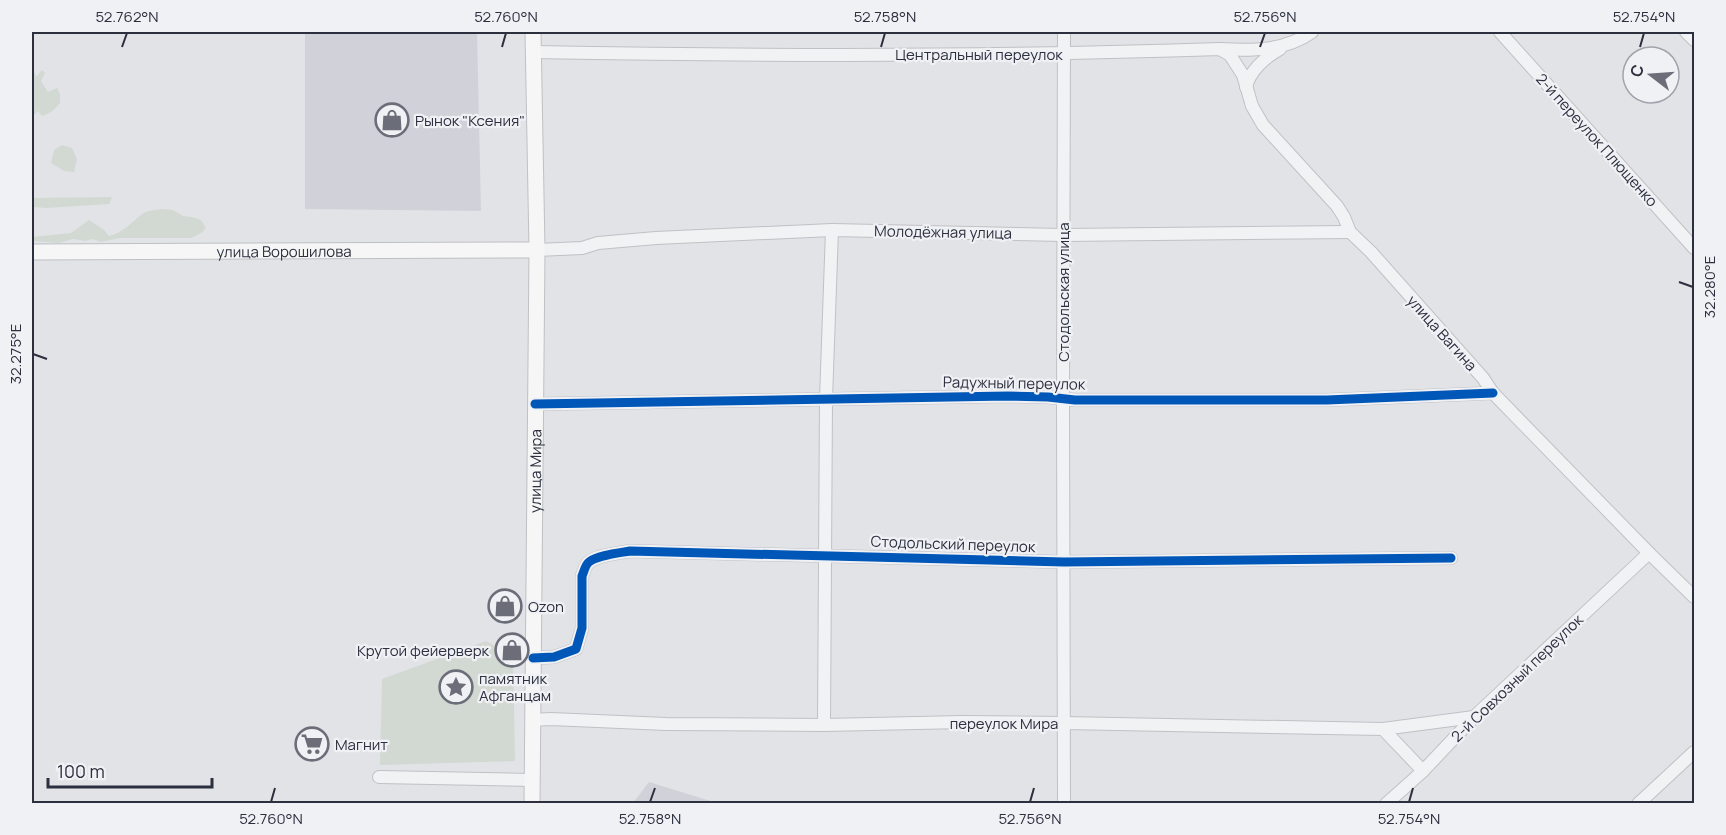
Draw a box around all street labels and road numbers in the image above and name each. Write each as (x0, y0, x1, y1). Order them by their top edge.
street label: Центральный переулок (895, 44, 1063, 65)
street label: 2-й переулок Плющенко (1531, 69, 1663, 211)
street label: Молодёжная улица (874, 220, 1012, 244)
street label: Стодольская улица (1053, 222, 1074, 362)
street label: улица Ворошилова (216, 240, 352, 262)
street label: улица Вагина (1402, 290, 1482, 376)
street label: Радужный переулок (943, 371, 1086, 395)
street label: улица Мира (524, 429, 546, 513)
street label: Стодольский переулок (870, 531, 1036, 557)
street label: 2-й Совхозный переулок (1446, 609, 1588, 747)
street label: переулок Мира (950, 713, 1058, 734)

